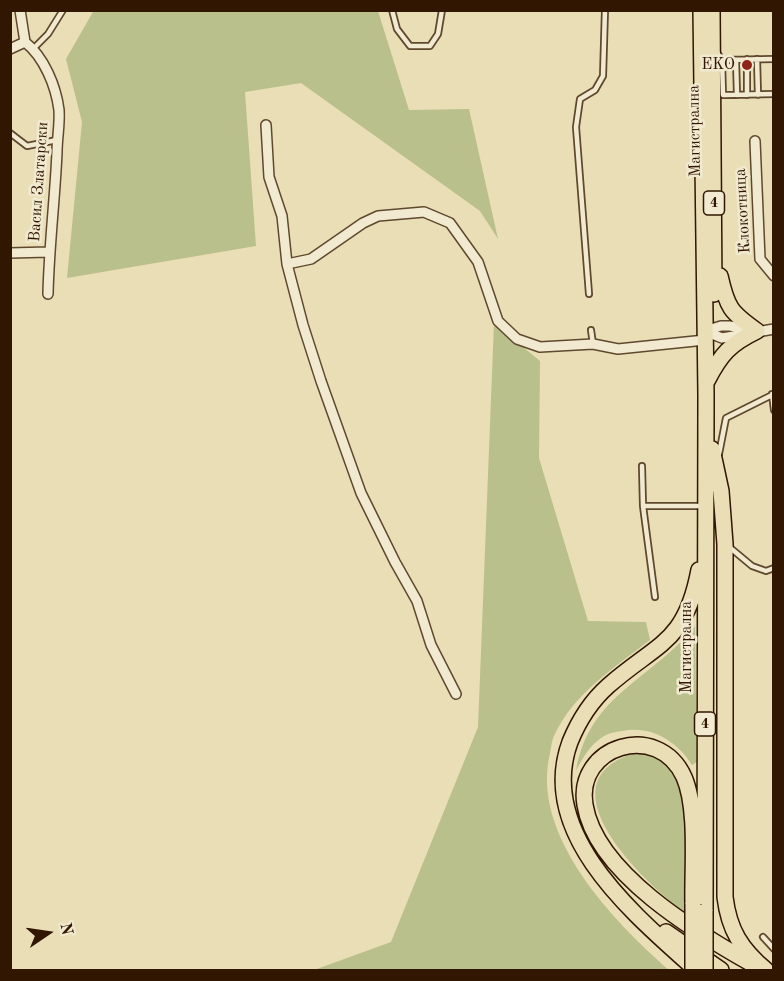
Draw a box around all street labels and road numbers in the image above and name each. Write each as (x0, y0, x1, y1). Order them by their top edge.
street label: Магистрална (685, 85, 705, 177)
street label: Васил Златарски (25, 121, 53, 243)
street label: Клокотница (731, 168, 755, 254)
road number: 4 (704, 191, 724, 215)
street label: Магистрална (677, 601, 697, 693)
road number: 4 (694, 712, 716, 736)

